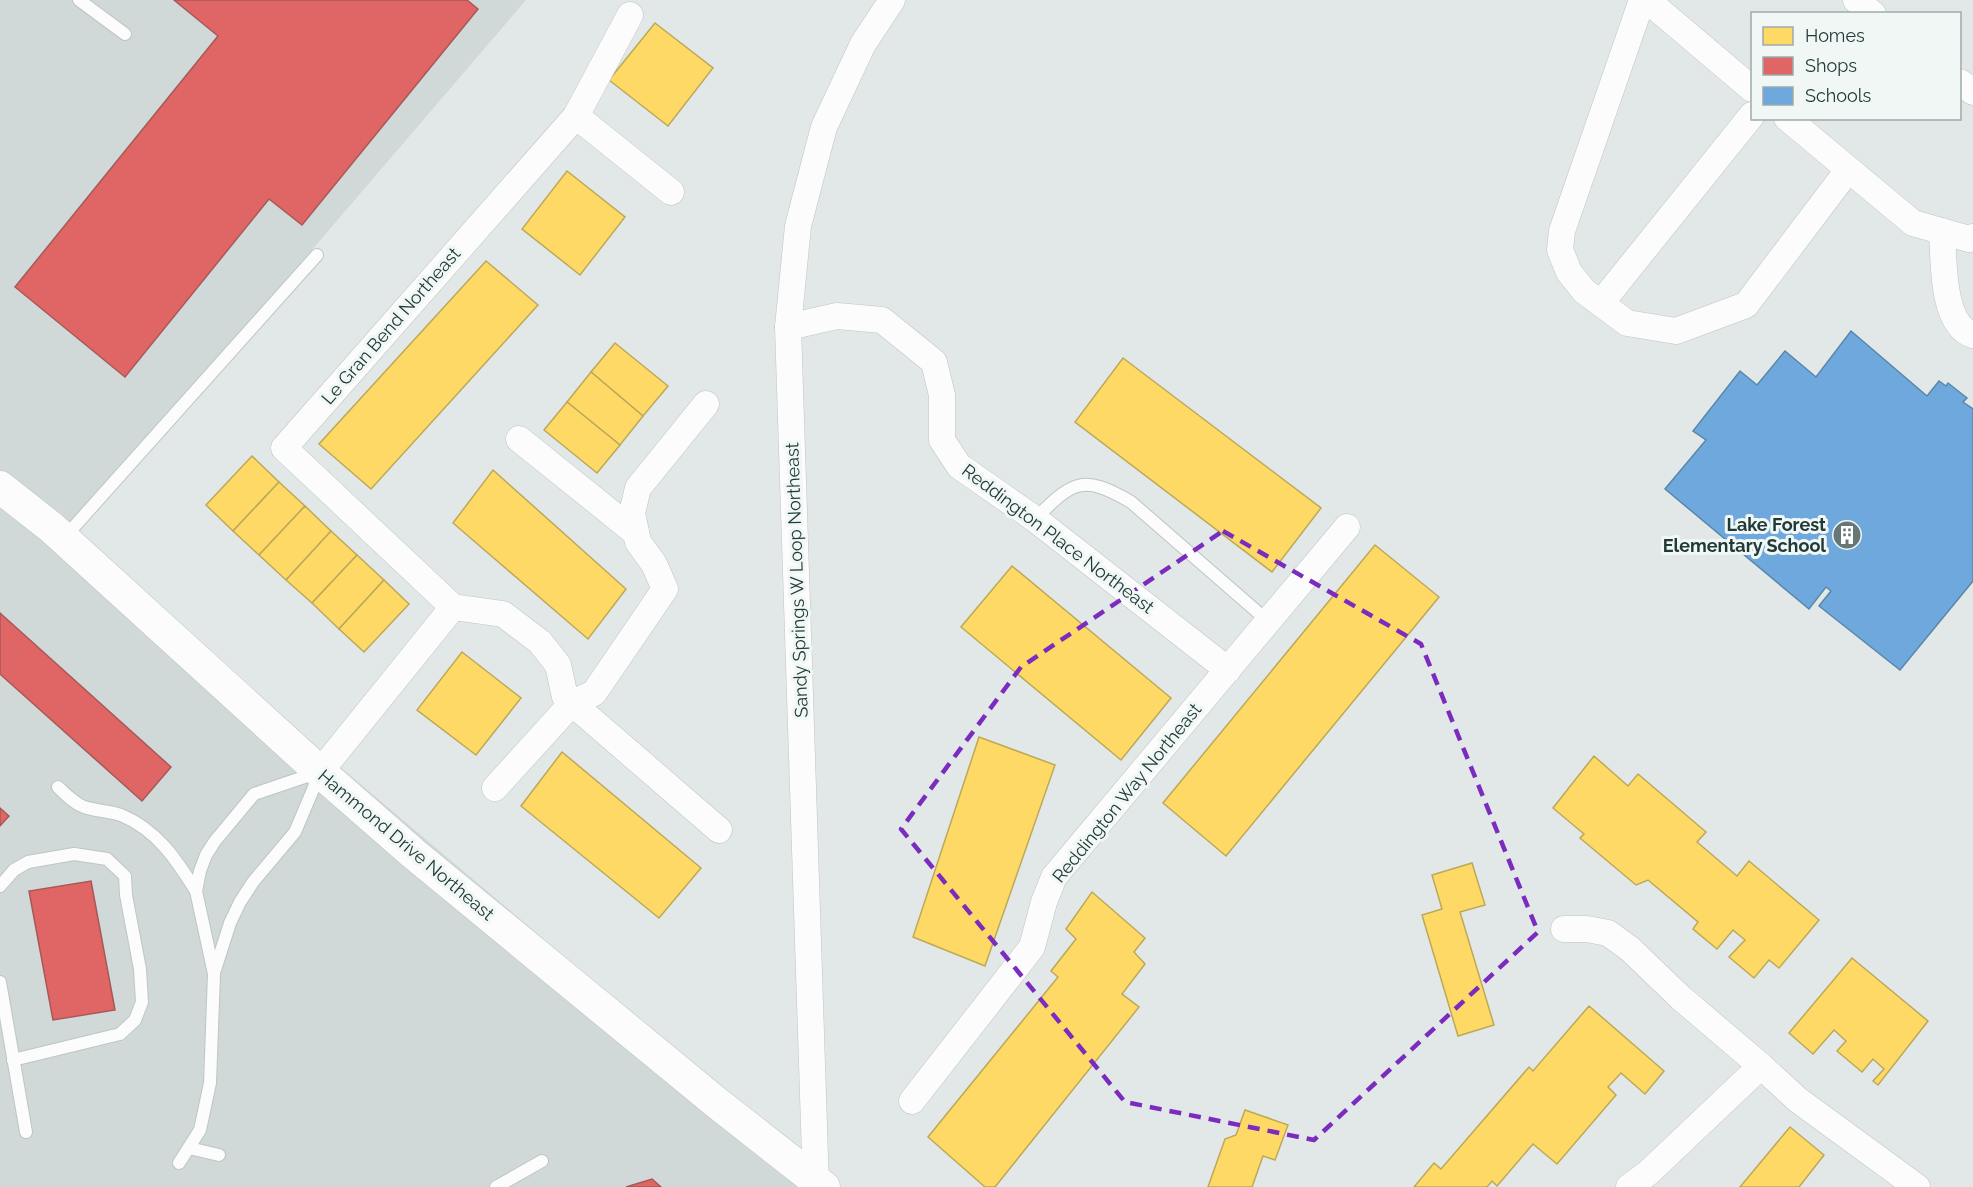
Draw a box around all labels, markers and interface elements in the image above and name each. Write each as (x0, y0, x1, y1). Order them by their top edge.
legend (1751, 12, 1961, 120)
text: Homes (1805, 25, 1865, 46)
text: Shops (1805, 55, 1857, 76)
text: Schools (1805, 85, 1872, 106)
street label: Le Gran Bend Northeast (317, 243, 464, 408)
street label: Sandy Springs W Loop Northeast (781, 442, 812, 718)
street label: Reddington Place Northeast (958, 460, 1158, 618)
place label: Lake Forest Elementary School (1663, 514, 1826, 556)
building icon: Lake Forest Elementary School (1831, 519, 1863, 551)
street label: Reddington Way Northeast (1048, 699, 1205, 887)
street label: Hammond Drive Northeast (314, 765, 498, 924)

